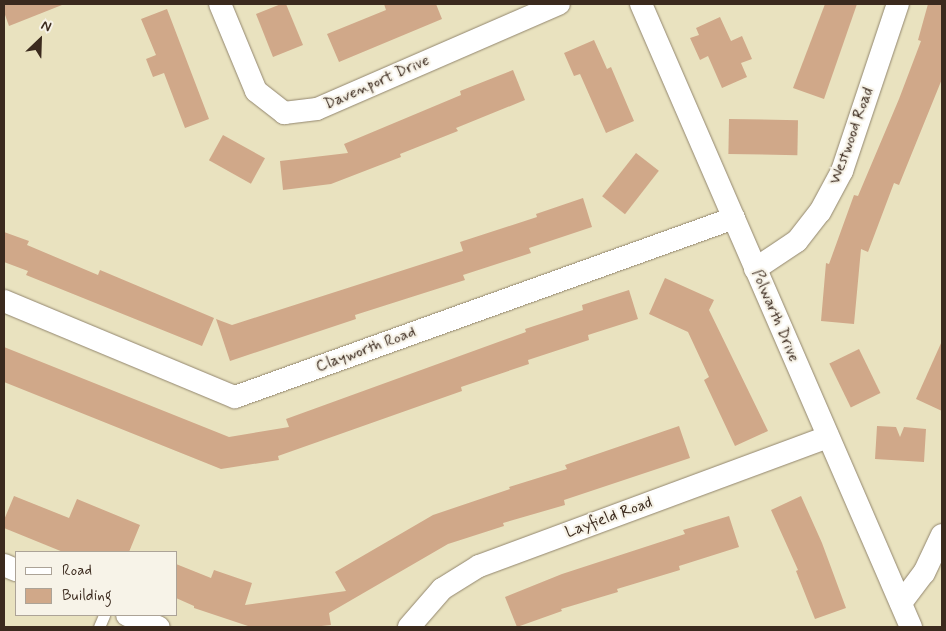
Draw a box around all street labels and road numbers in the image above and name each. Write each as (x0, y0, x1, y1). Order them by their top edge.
street label: Davenport Drive (321, 51, 433, 115)
street label: Westwood Road (826, 85, 878, 187)
street label: Polwarth Drive (747, 267, 803, 365)
street label: Clayworth Road (313, 323, 419, 377)
street label: Layfield Road (563, 494, 655, 542)

